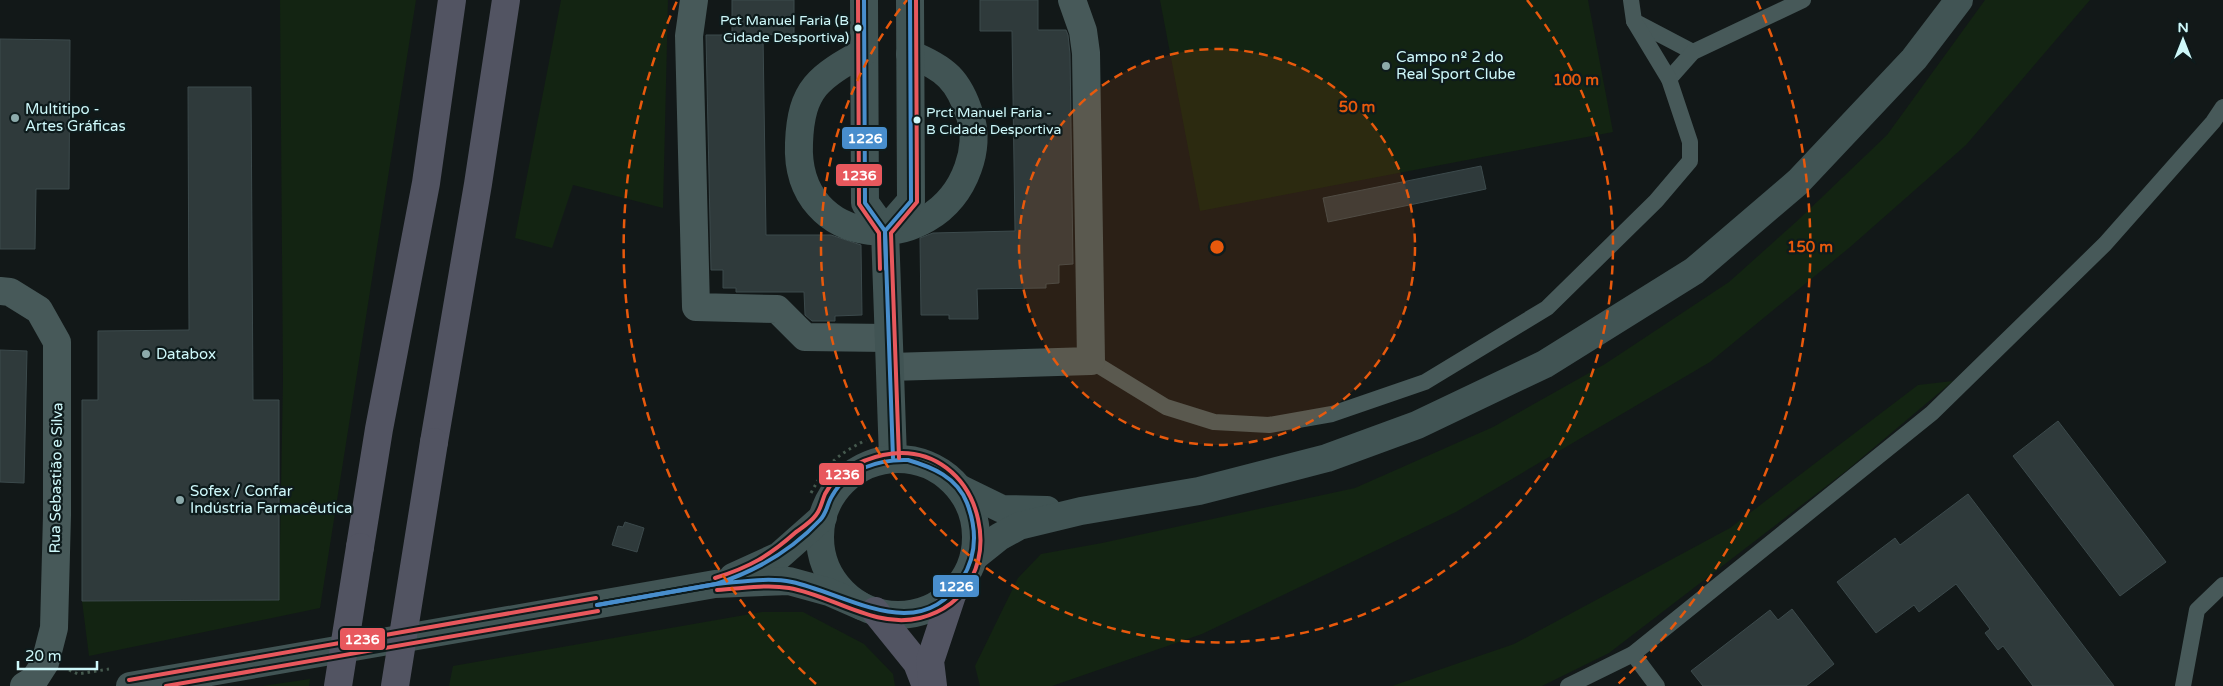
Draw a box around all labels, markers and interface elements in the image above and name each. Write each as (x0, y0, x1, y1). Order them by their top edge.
place label: Pct Manuel Faria (B Cidade Desportiva) (720, 12, 849, 46)
north arrow (2158, 15, 2208, 65)
text: N (2177, 19, 2189, 36)
marker: Pct Manuel Faria (B Cidade Desportiva) (853, 23, 863, 33)
place label: Campo nº 2 do Real Sport Clube (1396, 48, 1516, 83)
marker: Campo nº 2 do Real Sport Clube (1380, 60, 1392, 72)
text: 100 m (1553, 71, 1599, 89)
text: 50 m (1339, 98, 1375, 116)
place label: Multitipo - Artes Gráficas (25, 100, 126, 135)
place label: Prct Manuel Faria - B Cidade Desportiva (926, 104, 1061, 138)
marker: Multitipo - Artes Gráficas (9, 112, 21, 124)
marker: Prct Manuel Faria - B Cidade Desportiva (912, 115, 922, 125)
line badge: 1226 (841, 126, 888, 150)
text: 1226 (847, 130, 883, 147)
line badge: 1236 (835, 163, 883, 187)
text: 1236 (841, 167, 877, 184)
centre of rings (1208, 238, 1226, 256)
text: 150 m (1787, 238, 1833, 256)
place label: Databox (156, 345, 216, 363)
marker: Databox (140, 348, 152, 360)
street label: Rua Sebastião e Silva (46, 402, 66, 554)
line badge: 1236 (818, 462, 865, 486)
text: 1236 (824, 466, 860, 483)
place label: Sofex / Confar Indústria Farmacêutica (190, 482, 352, 517)
marker: Sofex / Confar Indústria Farmacêutica (174, 494, 186, 506)
line badge: 1226 (932, 574, 980, 598)
text: 1226 (938, 578, 974, 595)
line badge: 1236 (339, 627, 386, 651)
text: 1236 (344, 631, 380, 648)
scale bar (18, 638, 96, 670)
text: 20 m (25, 647, 62, 665)

